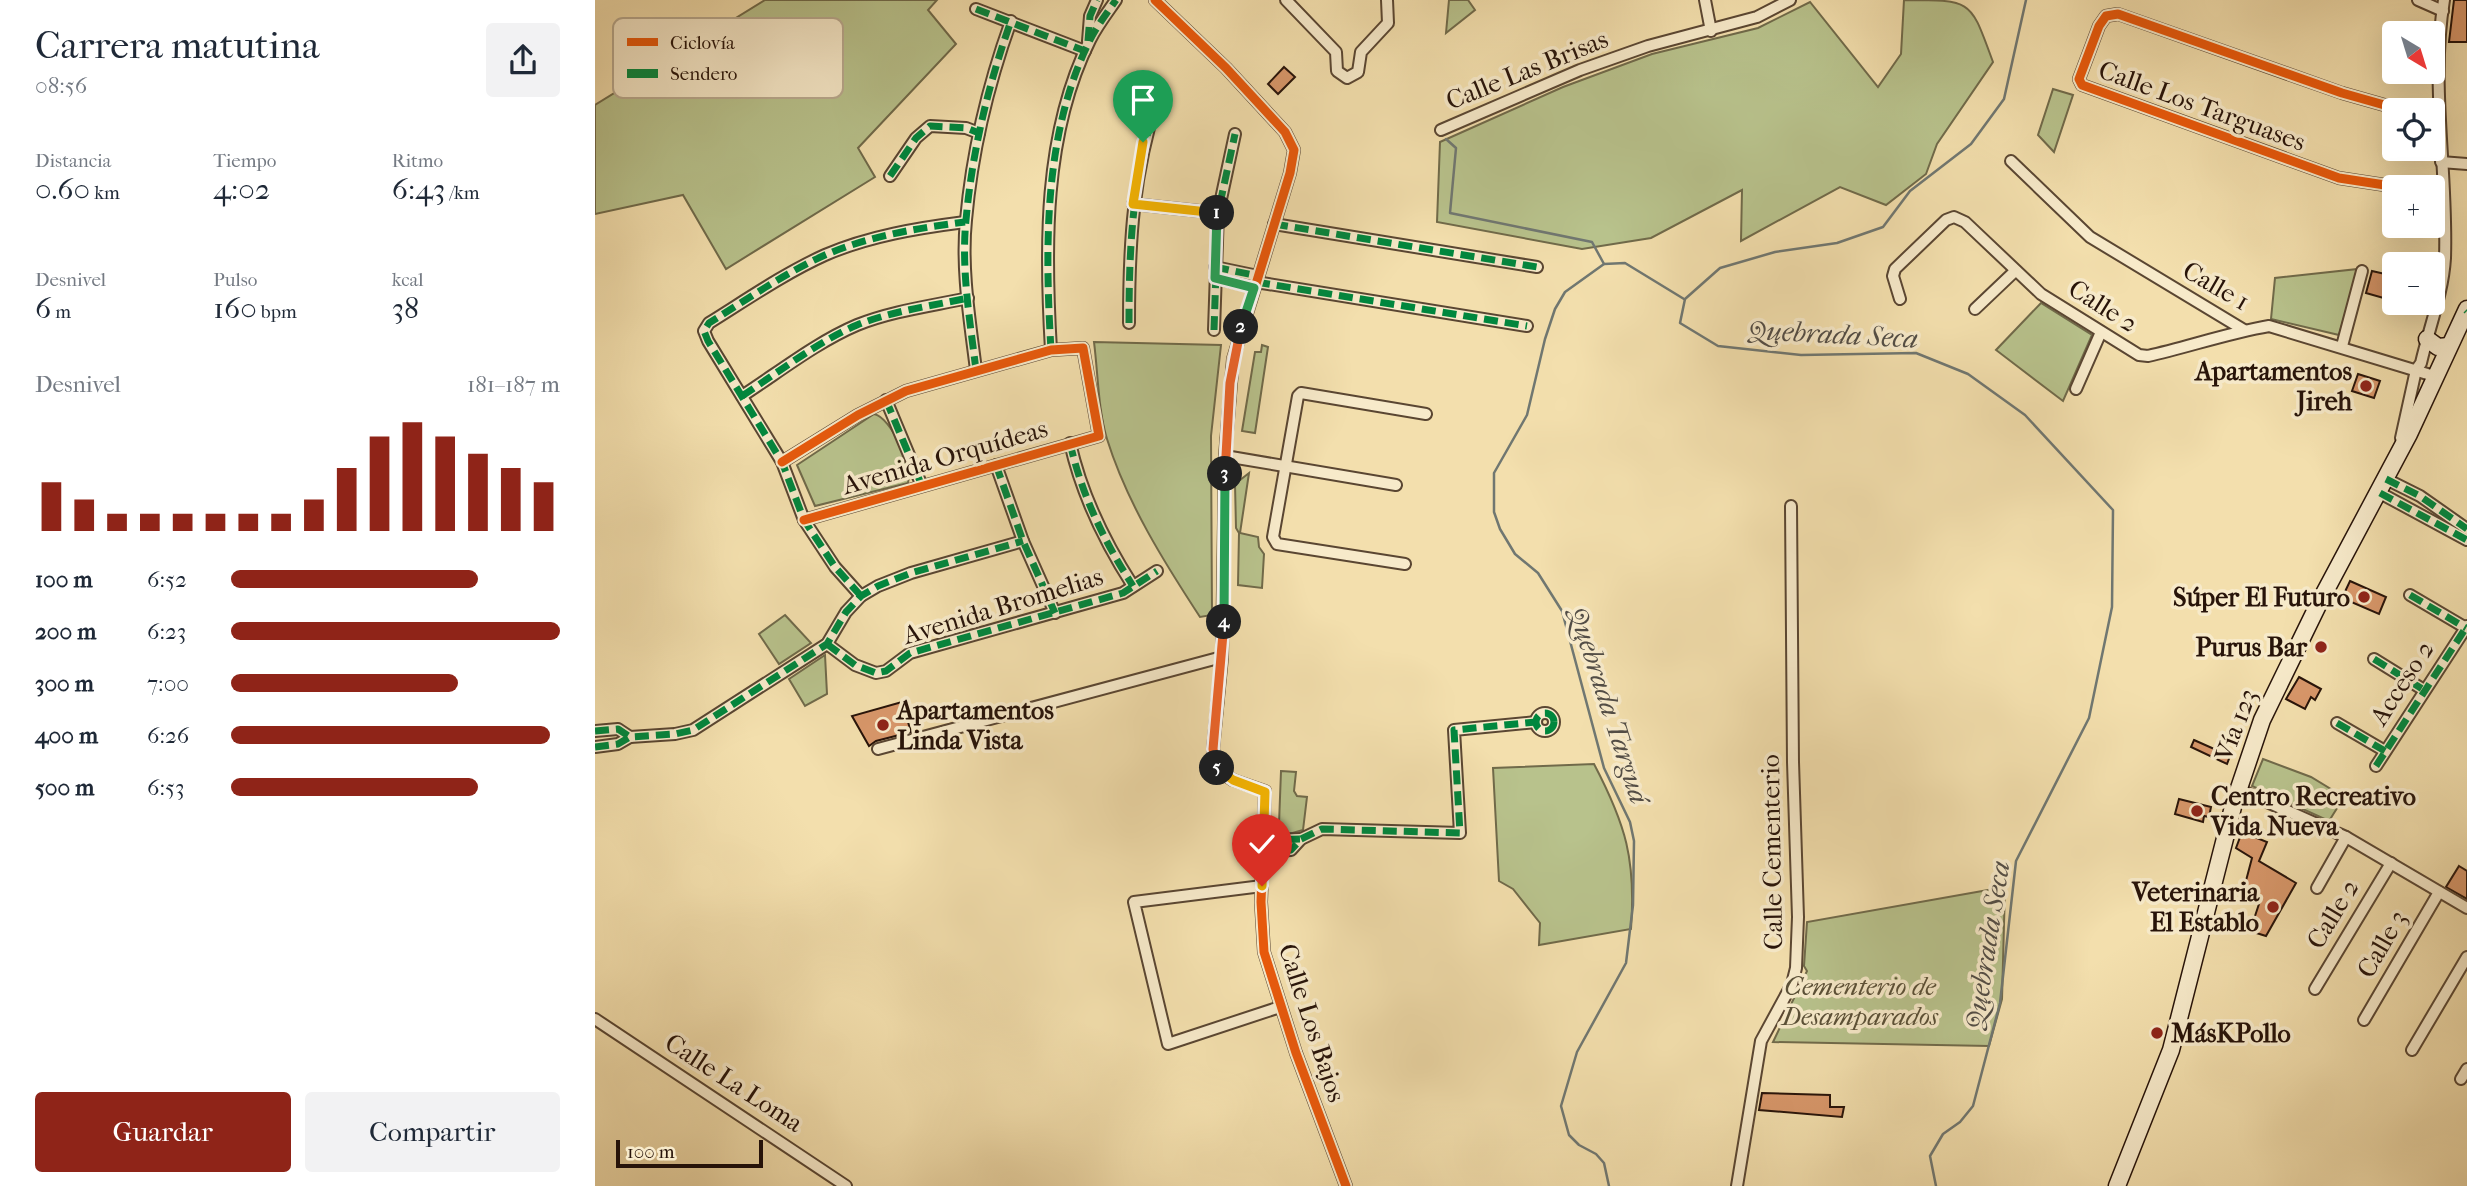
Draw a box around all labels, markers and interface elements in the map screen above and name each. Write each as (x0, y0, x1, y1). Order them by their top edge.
legend (613, 18, 843, 98)
north arrow (2382, 21, 2445, 84)
map controls (2382, 21, 2445, 315)
text: Carrera matutina (35, 23, 319, 68)
button: share (486, 23, 560, 97)
street label: Calle Las Brisas (1441, 23, 1613, 117)
text: Ciclovía (670, 32, 735, 54)
street label: Calle Los Targuases (2094, 54, 2310, 158)
text: Sendero (670, 63, 738, 85)
pin (1113, 70, 1173, 142)
text: 08:56 (35, 72, 87, 99)
icon: arrive (1124, 81, 1162, 119)
button: locate (2382, 98, 2445, 161)
text: Distancia (35, 150, 111, 172)
text: Tiempo (213, 150, 276, 172)
text: Ritmo (392, 150, 443, 172)
text: 0.60 (35, 172, 90, 207)
text: 4:02 (213, 172, 270, 207)
text: 6:43 (392, 172, 445, 207)
button: + (2382, 175, 2445, 238)
text: km (90, 182, 120, 204)
text: /km (445, 182, 479, 204)
pin: 1 (1199, 196, 1235, 230)
text: 1 (1213, 201, 1220, 223)
button: − (2382, 252, 2445, 315)
street label: Calle 1 (2177, 255, 2255, 317)
text: Desnivel (35, 269, 106, 291)
text: Pulso (213, 269, 257, 291)
text: kcal (392, 269, 424, 291)
street label: Calle 2 (2063, 273, 2143, 339)
text: 6 (35, 291, 51, 326)
text: 160 (213, 291, 257, 326)
text: 38 (392, 291, 419, 326)
text: m (51, 301, 71, 323)
text: bpm (257, 301, 297, 323)
pin: 2 (1223, 310, 1259, 344)
water label: Quebrada Seca (1746, 313, 1919, 355)
text: 2 (1236, 315, 1245, 337)
place label: Apartamentos Jireh (2193, 356, 2352, 417)
text: Desnivel (35, 371, 121, 398)
text: 181–187 m (467, 371, 560, 398)
marker: Apartamentos Jireh (2358, 378, 2374, 394)
street label: Avenida Orquídeas (838, 413, 1051, 501)
pin: 3 (1207, 456, 1243, 491)
text: 3 (1221, 462, 1228, 484)
street label: Avenida Bromelias (898, 561, 1107, 651)
text: 100 m (35, 566, 93, 593)
text: 6:52 (147, 566, 187, 593)
place label: Súper El Futuro (2173, 582, 2350, 613)
marker: Súper El Futuro (2356, 589, 2372, 605)
water label: Quebrada Targuá (1561, 601, 1657, 811)
pin: 4 (1207, 604, 1241, 640)
text: 4 (1218, 610, 1229, 632)
text: 200 m (35, 618, 96, 645)
text: 6:23 (147, 618, 186, 645)
place label: Purus Bar (2196, 632, 2308, 663)
street label: Acceso 2 (2363, 635, 2441, 732)
marker: Purus Bar (2313, 639, 2329, 655)
text: 300 m (35, 670, 94, 697)
text: 7:00 (147, 670, 189, 697)
street label: Vía 123 (2208, 684, 2264, 766)
place label: Apartamentos Linda Vista (895, 695, 1054, 756)
marker: Apartamentos Linda Vista (875, 717, 891, 733)
text: 400 m (35, 722, 98, 749)
text: 6:26 (147, 722, 189, 749)
pin: 5 (1199, 750, 1235, 786)
street label: Calle Cementerio (1755, 754, 1789, 950)
text: 5 (1212, 756, 1221, 778)
text: 500 m (35, 774, 94, 801)
text: 6:53 (147, 774, 184, 801)
place label: Centro Recreativo Vida Nueva (2210, 781, 2416, 842)
marker: Centro Recreativo Vida Nueva (2189, 803, 2205, 819)
pin (1232, 814, 1292, 886)
icon: check (1243, 825, 1281, 863)
water label: Quebrada Seca (1957, 858, 2017, 1033)
street label: Calle 2 (2300, 874, 2366, 954)
place label: Veterinaria El Establo (2131, 877, 2260, 938)
marker: Veterinaria El Establo (2265, 899, 2281, 915)
street label: Calle 3 (2350, 905, 2414, 983)
street label: Calle Los Bajos (1272, 940, 1352, 1106)
park label: Cementerio de Desamparados (1780, 971, 1939, 1032)
place label: MásKPollo (2171, 1018, 2291, 1049)
marker: MásKPollo (2149, 1025, 2165, 1041)
street label: Calle La Loma (659, 1027, 810, 1140)
button: Guardar (35, 1092, 291, 1172)
button: Compartir (305, 1092, 560, 1172)
scale bar (616, 1137, 763, 1169)
text: 100 m (627, 1141, 675, 1163)

